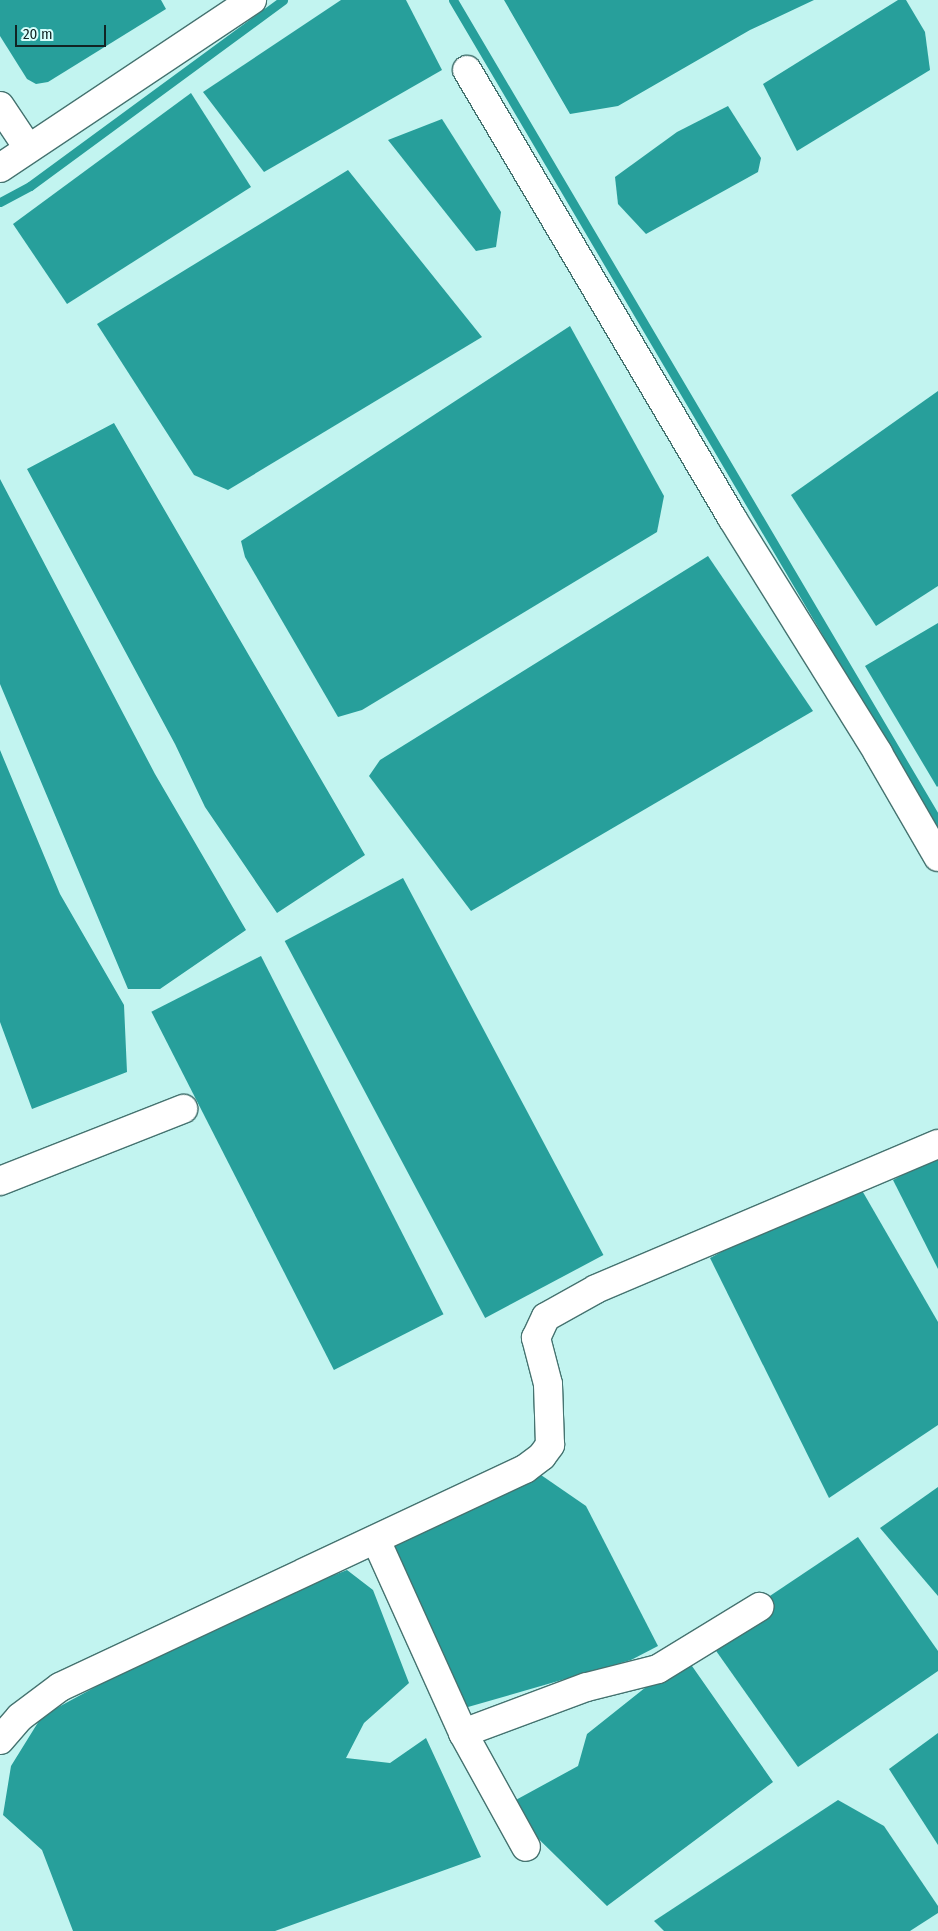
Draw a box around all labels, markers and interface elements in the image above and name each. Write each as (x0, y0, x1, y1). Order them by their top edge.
scale bar (18, 15, 109, 47)
text: 20 m (23, 25, 53, 43)

